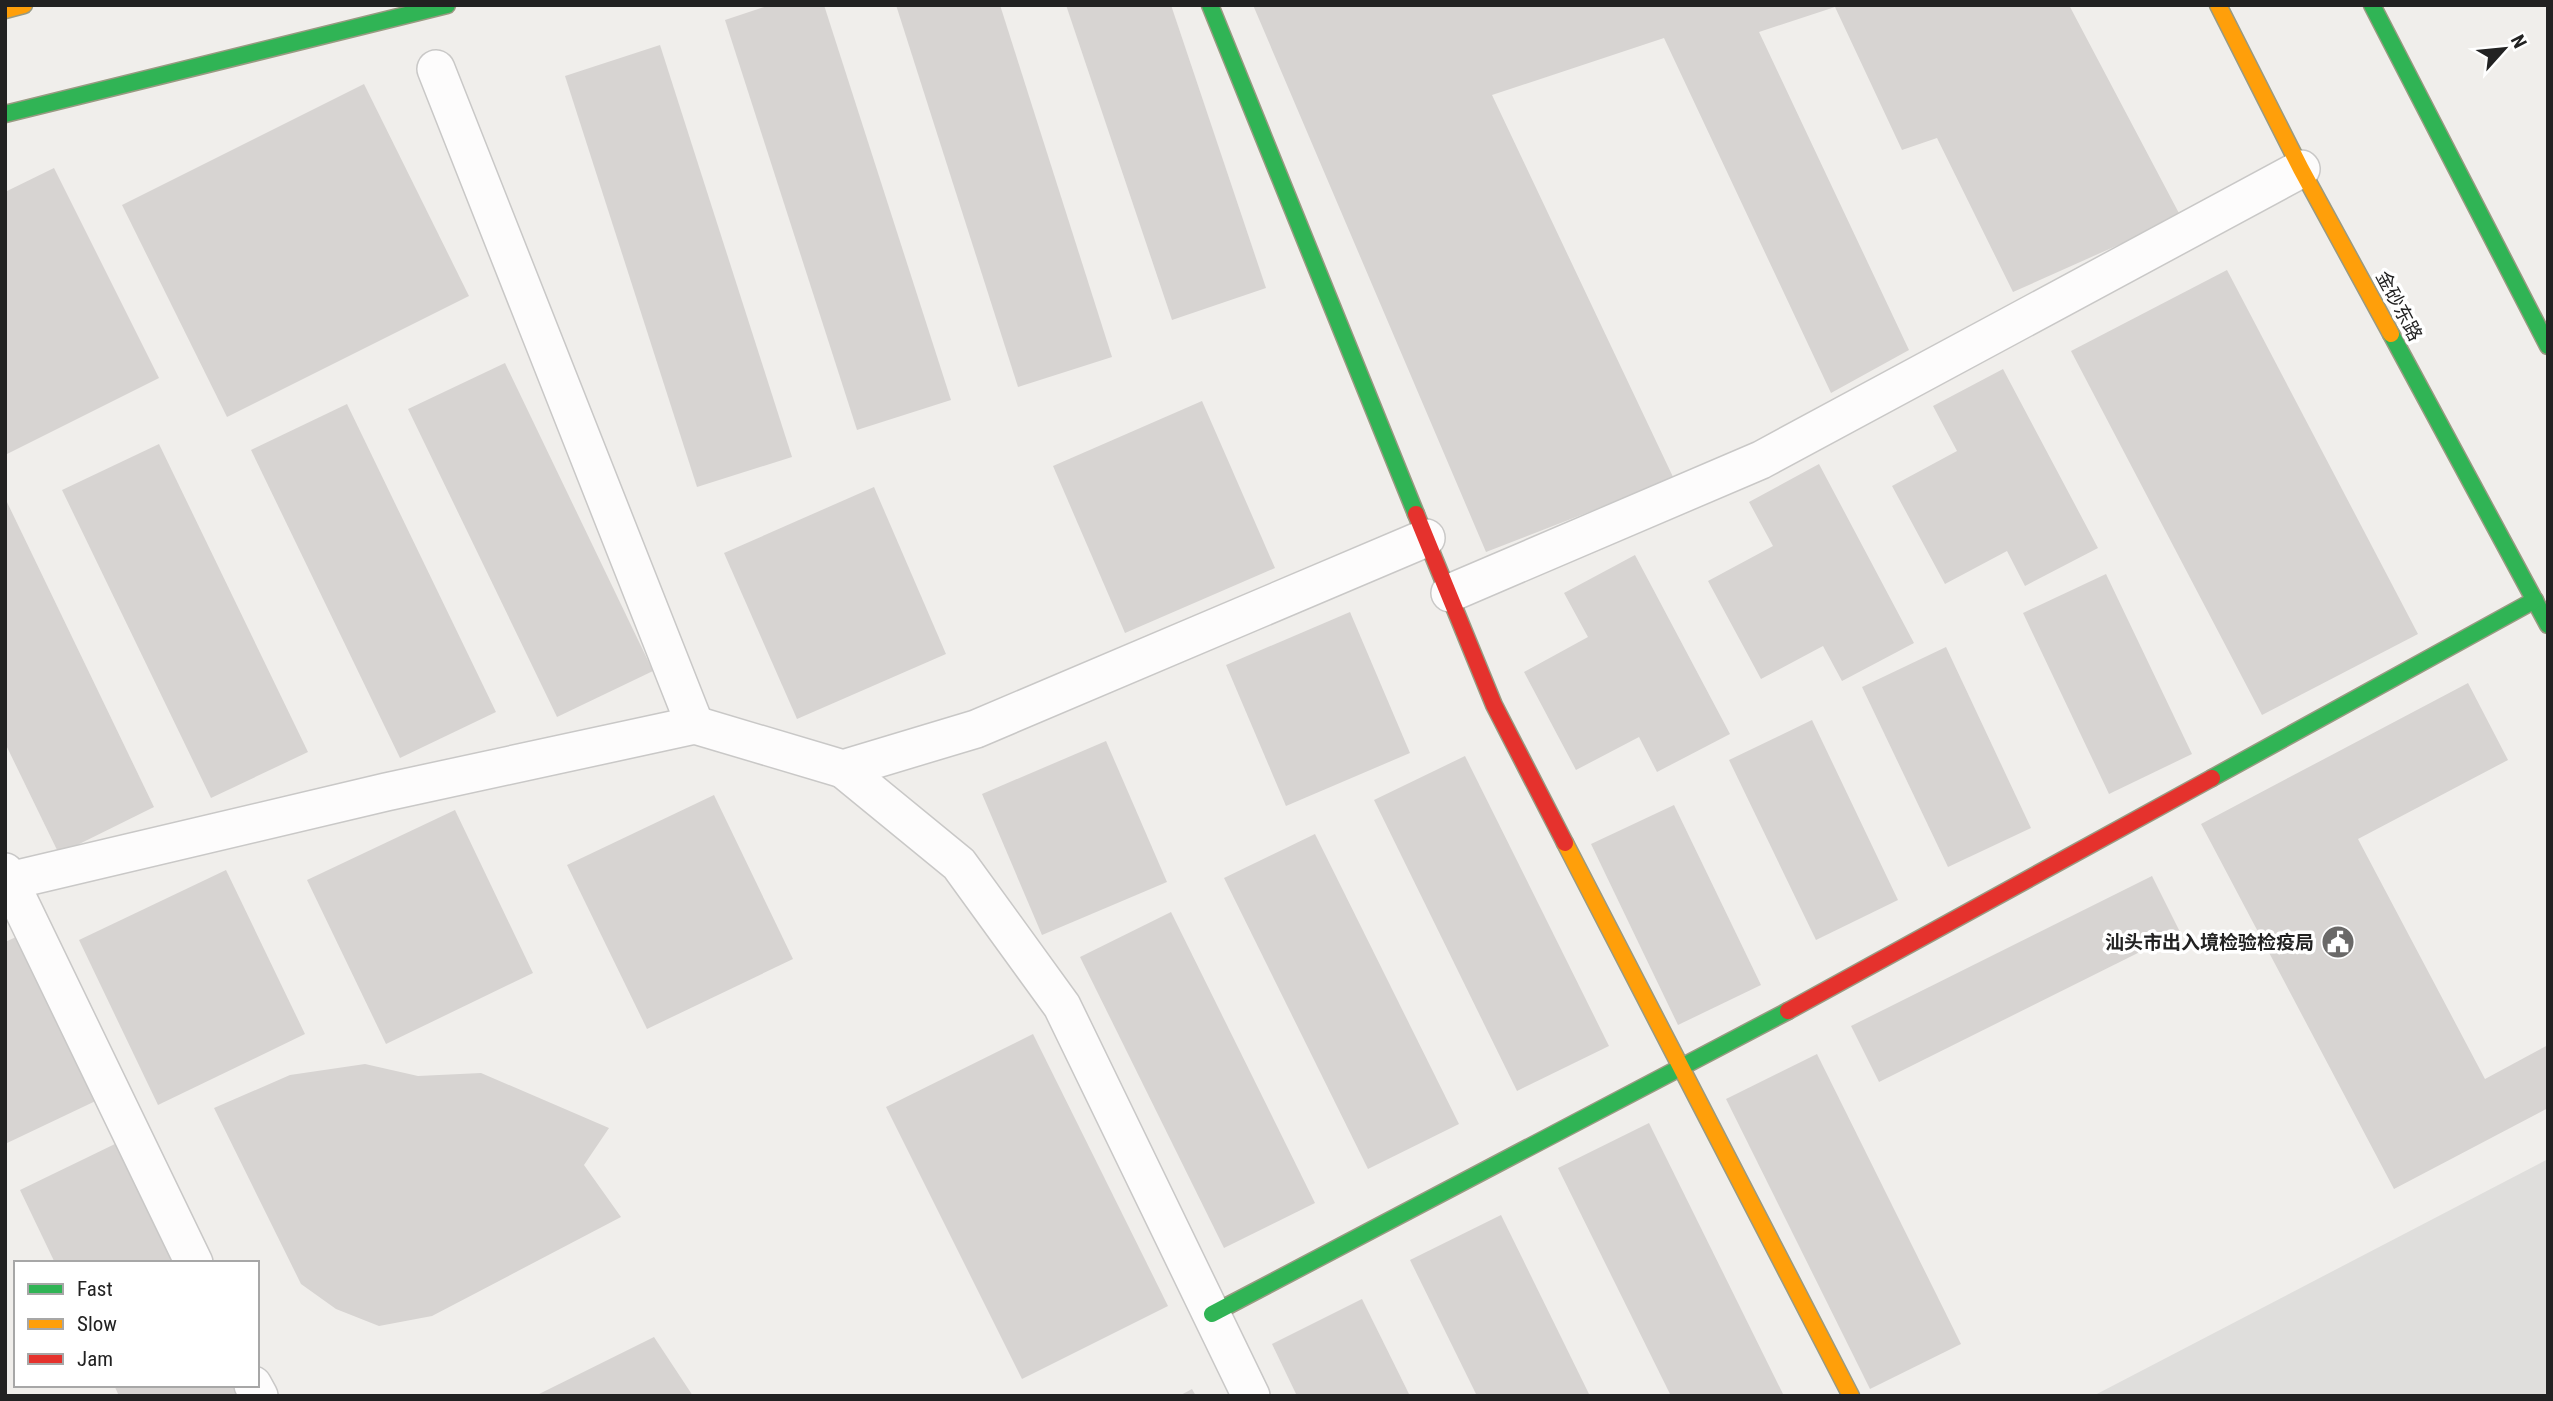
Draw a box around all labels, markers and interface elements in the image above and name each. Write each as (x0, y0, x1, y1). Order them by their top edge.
north arrow (2469, 14, 2539, 84)
text: N (2506, 31, 2532, 52)
street label: 金砂东路 (2371, 267, 2427, 345)
public building icon: 汕头市出入境检验检疫局 (2319, 923, 2357, 961)
place label: 汕头市出入境检验检疫局 (2105, 931, 2314, 954)
legend (14, 1261, 259, 1387)
text: Fast (77, 1277, 113, 1301)
text: Slow (77, 1312, 117, 1336)
text: Jam (77, 1347, 113, 1371)

